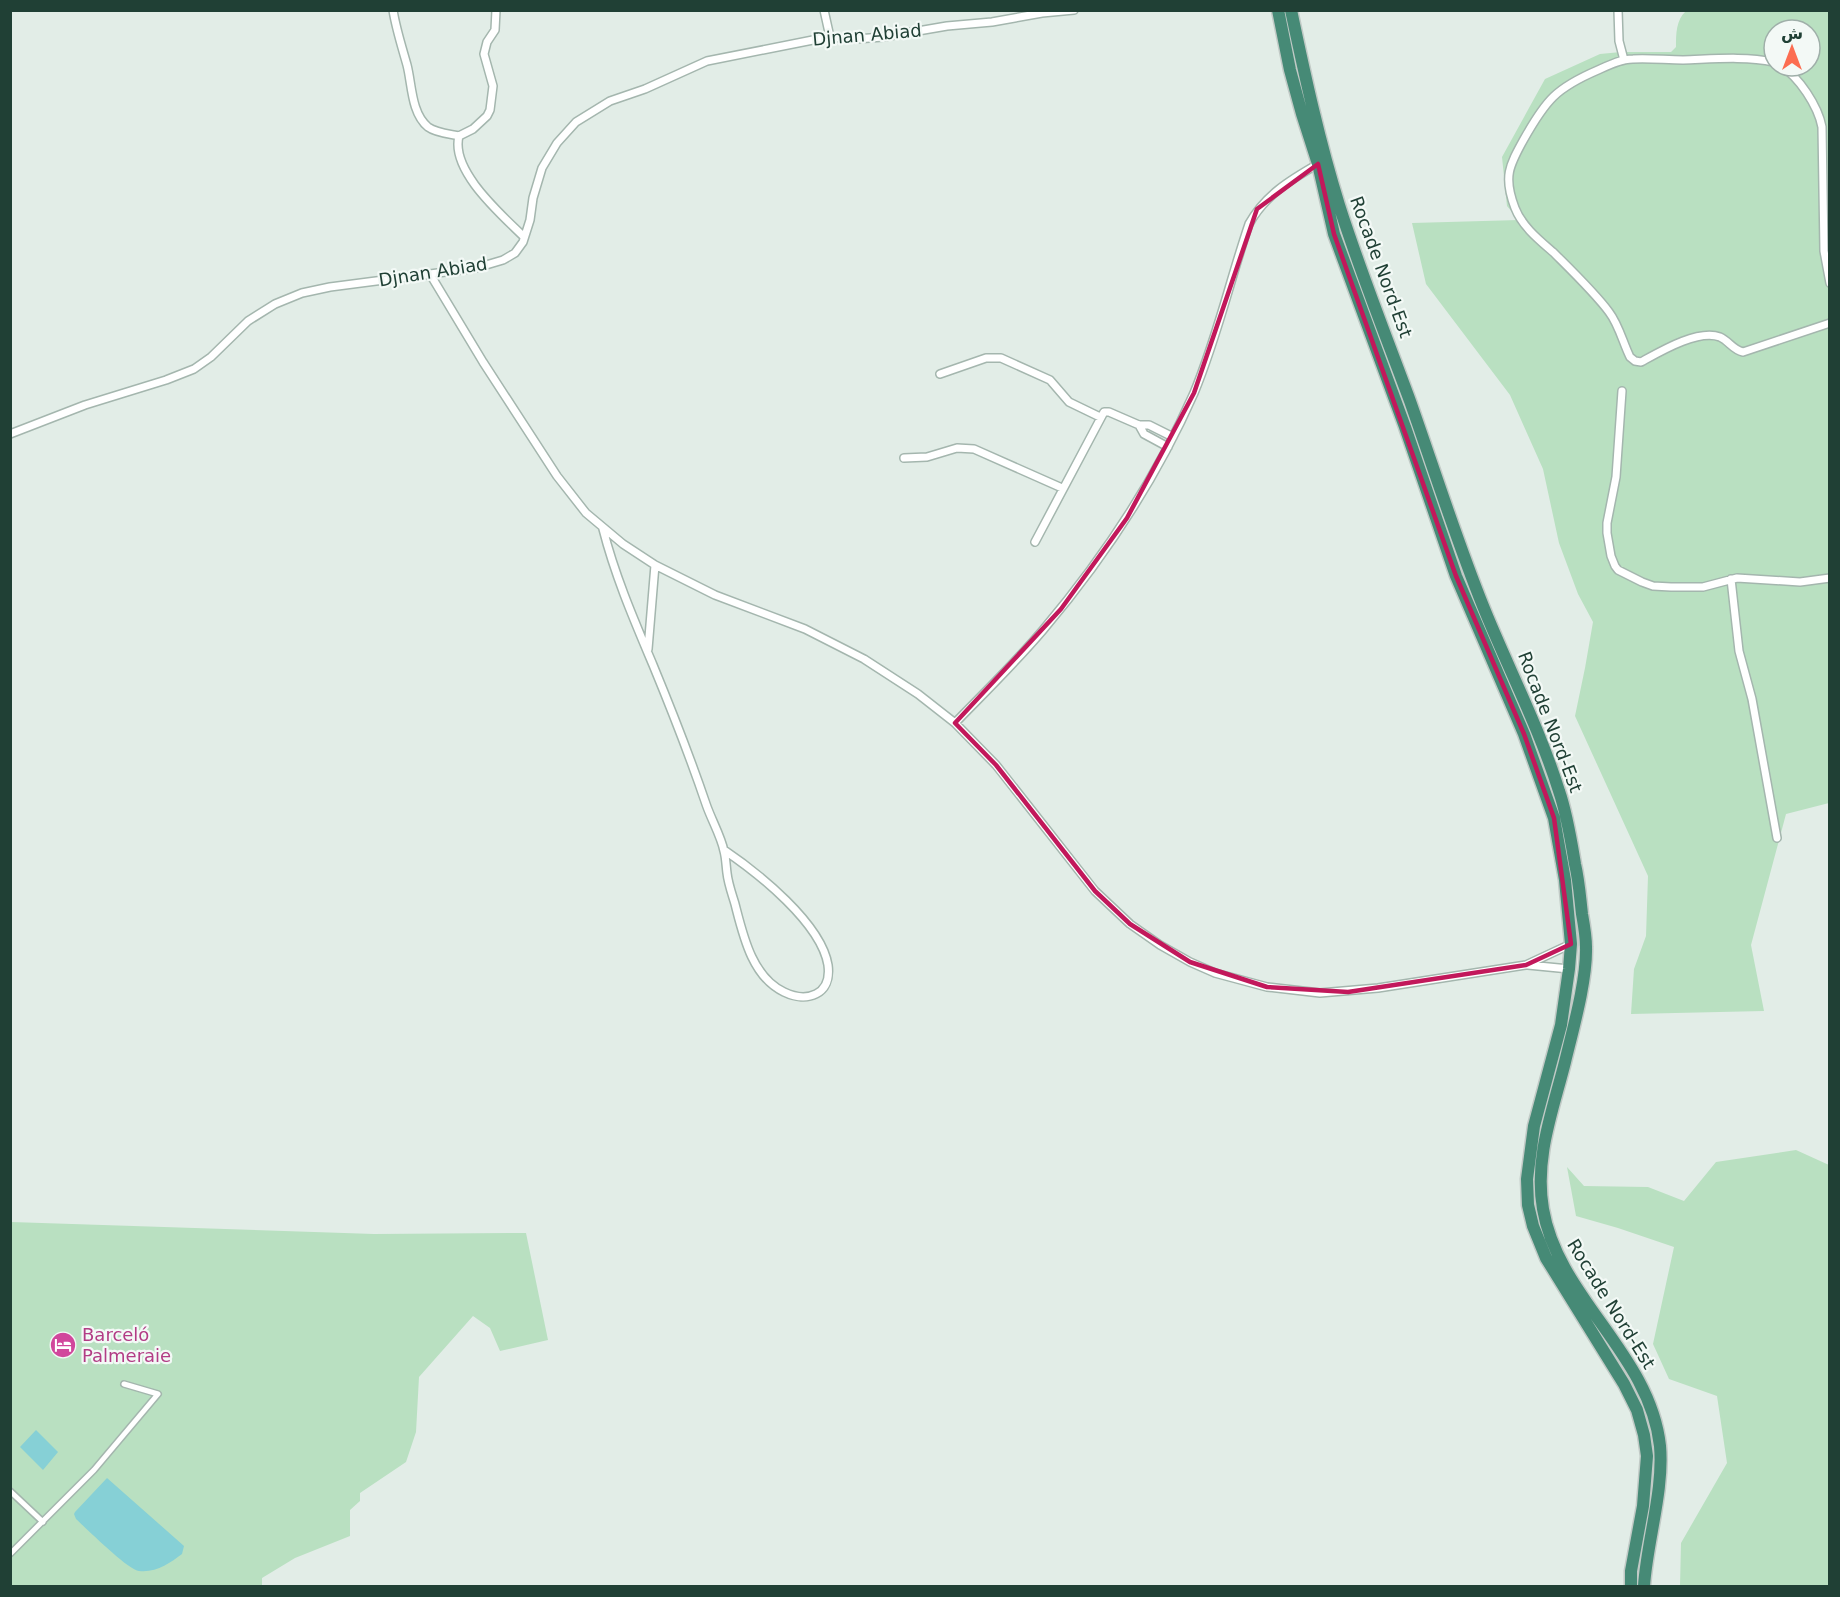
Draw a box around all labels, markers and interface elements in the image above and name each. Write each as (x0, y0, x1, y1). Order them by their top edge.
north arrow (1762, 18, 1822, 78)
street label: Djnan Abiad (811, 19, 922, 50)
text: ش (1781, 24, 1803, 43)
street label: Rocade Nord-Est (1346, 193, 1417, 341)
street label: Djnan Abiad (377, 253, 489, 290)
street label: Rocade Nord-Est (1514, 648, 1587, 795)
street label: Rocade Nord-Est (1563, 1235, 1660, 1373)
place label: Barceló Palmeraie (82, 1324, 171, 1366)
hotel icon: Barceló Palmeraie (48, 1330, 78, 1360)

